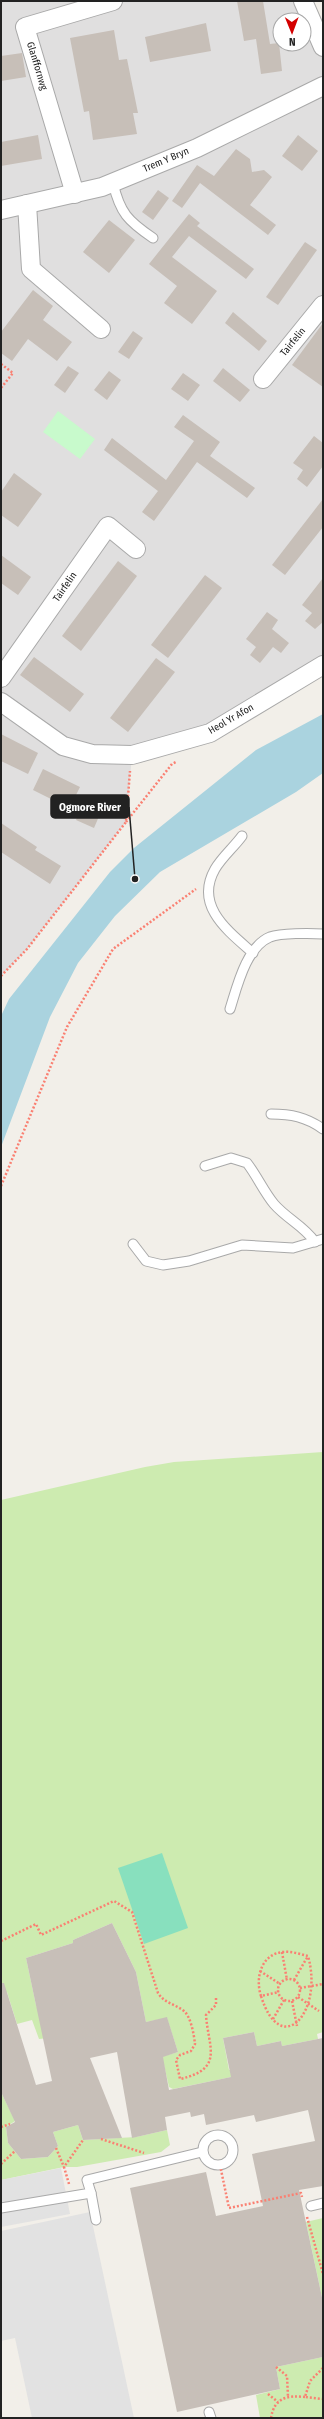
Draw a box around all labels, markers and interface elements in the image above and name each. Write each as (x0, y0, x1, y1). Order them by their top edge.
north arrow (272, 12, 312, 52)
text: N (289, 35, 296, 48)
street label: Glanffornwg (24, 40, 50, 92)
street label: Trem Y Bryn (141, 145, 191, 175)
street label: Tairfelin (278, 325, 308, 359)
street label: Tairfelin (51, 570, 79, 604)
street label: Heol Yr Afon (206, 701, 256, 737)
callout: Ogmore River (51, 795, 129, 818)
text: Ogmore River (59, 801, 122, 814)

